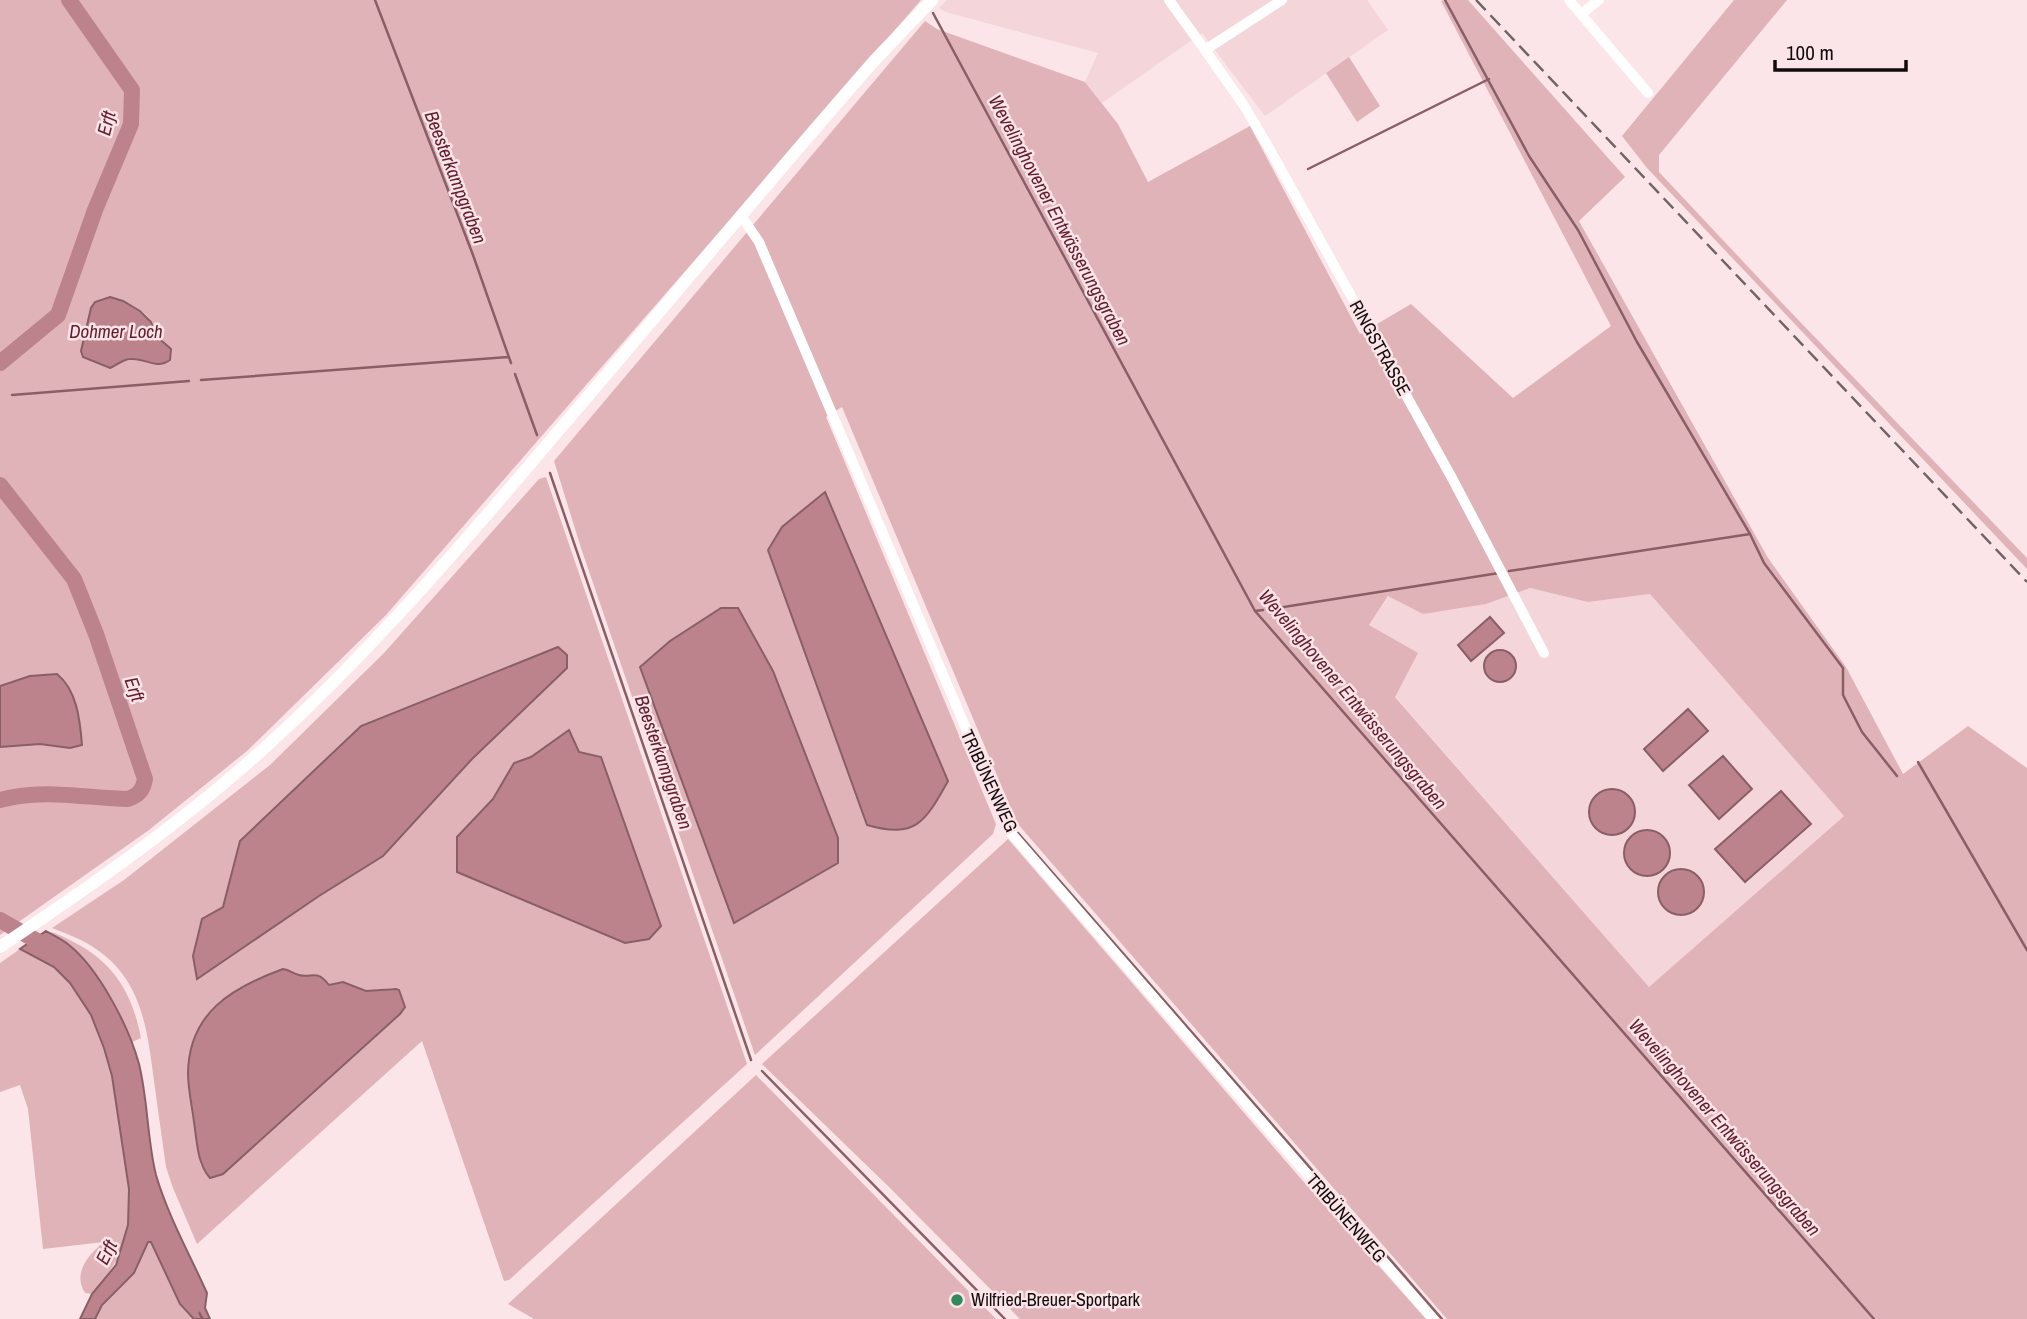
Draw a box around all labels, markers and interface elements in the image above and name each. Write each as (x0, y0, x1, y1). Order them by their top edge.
scale bar (1775, 28, 1906, 72)
text: 100 m (1786, 38, 1834, 67)
water label: Wevelinghovener Entwässerungsgraben (983, 90, 1137, 350)
water label: Erft (90, 107, 122, 138)
water label: Beesterkampgraben (419, 107, 493, 247)
street label: RINGSTRASSE (1344, 295, 1417, 400)
water label: Dohmer Loch (69, 318, 163, 344)
water label: Wevelinghovener Entwässerungsgraben (1253, 583, 1453, 815)
water label: Erft (119, 673, 152, 705)
water label: Beesterkampgraben (629, 691, 699, 833)
street label: TRIBÜNENWEG (955, 725, 1024, 836)
water label: Wevelinghovener Entwässerungsgraben (1623, 1013, 1827, 1241)
street label: TRIBÜNENWEG (1301, 1168, 1392, 1268)
water label: Erft (89, 1235, 123, 1269)
place label: Wilfried-Breuer-Sportpark (971, 1287, 1141, 1312)
marker: Wilfried-Breuer-Sportpark (949, 1292, 965, 1308)

